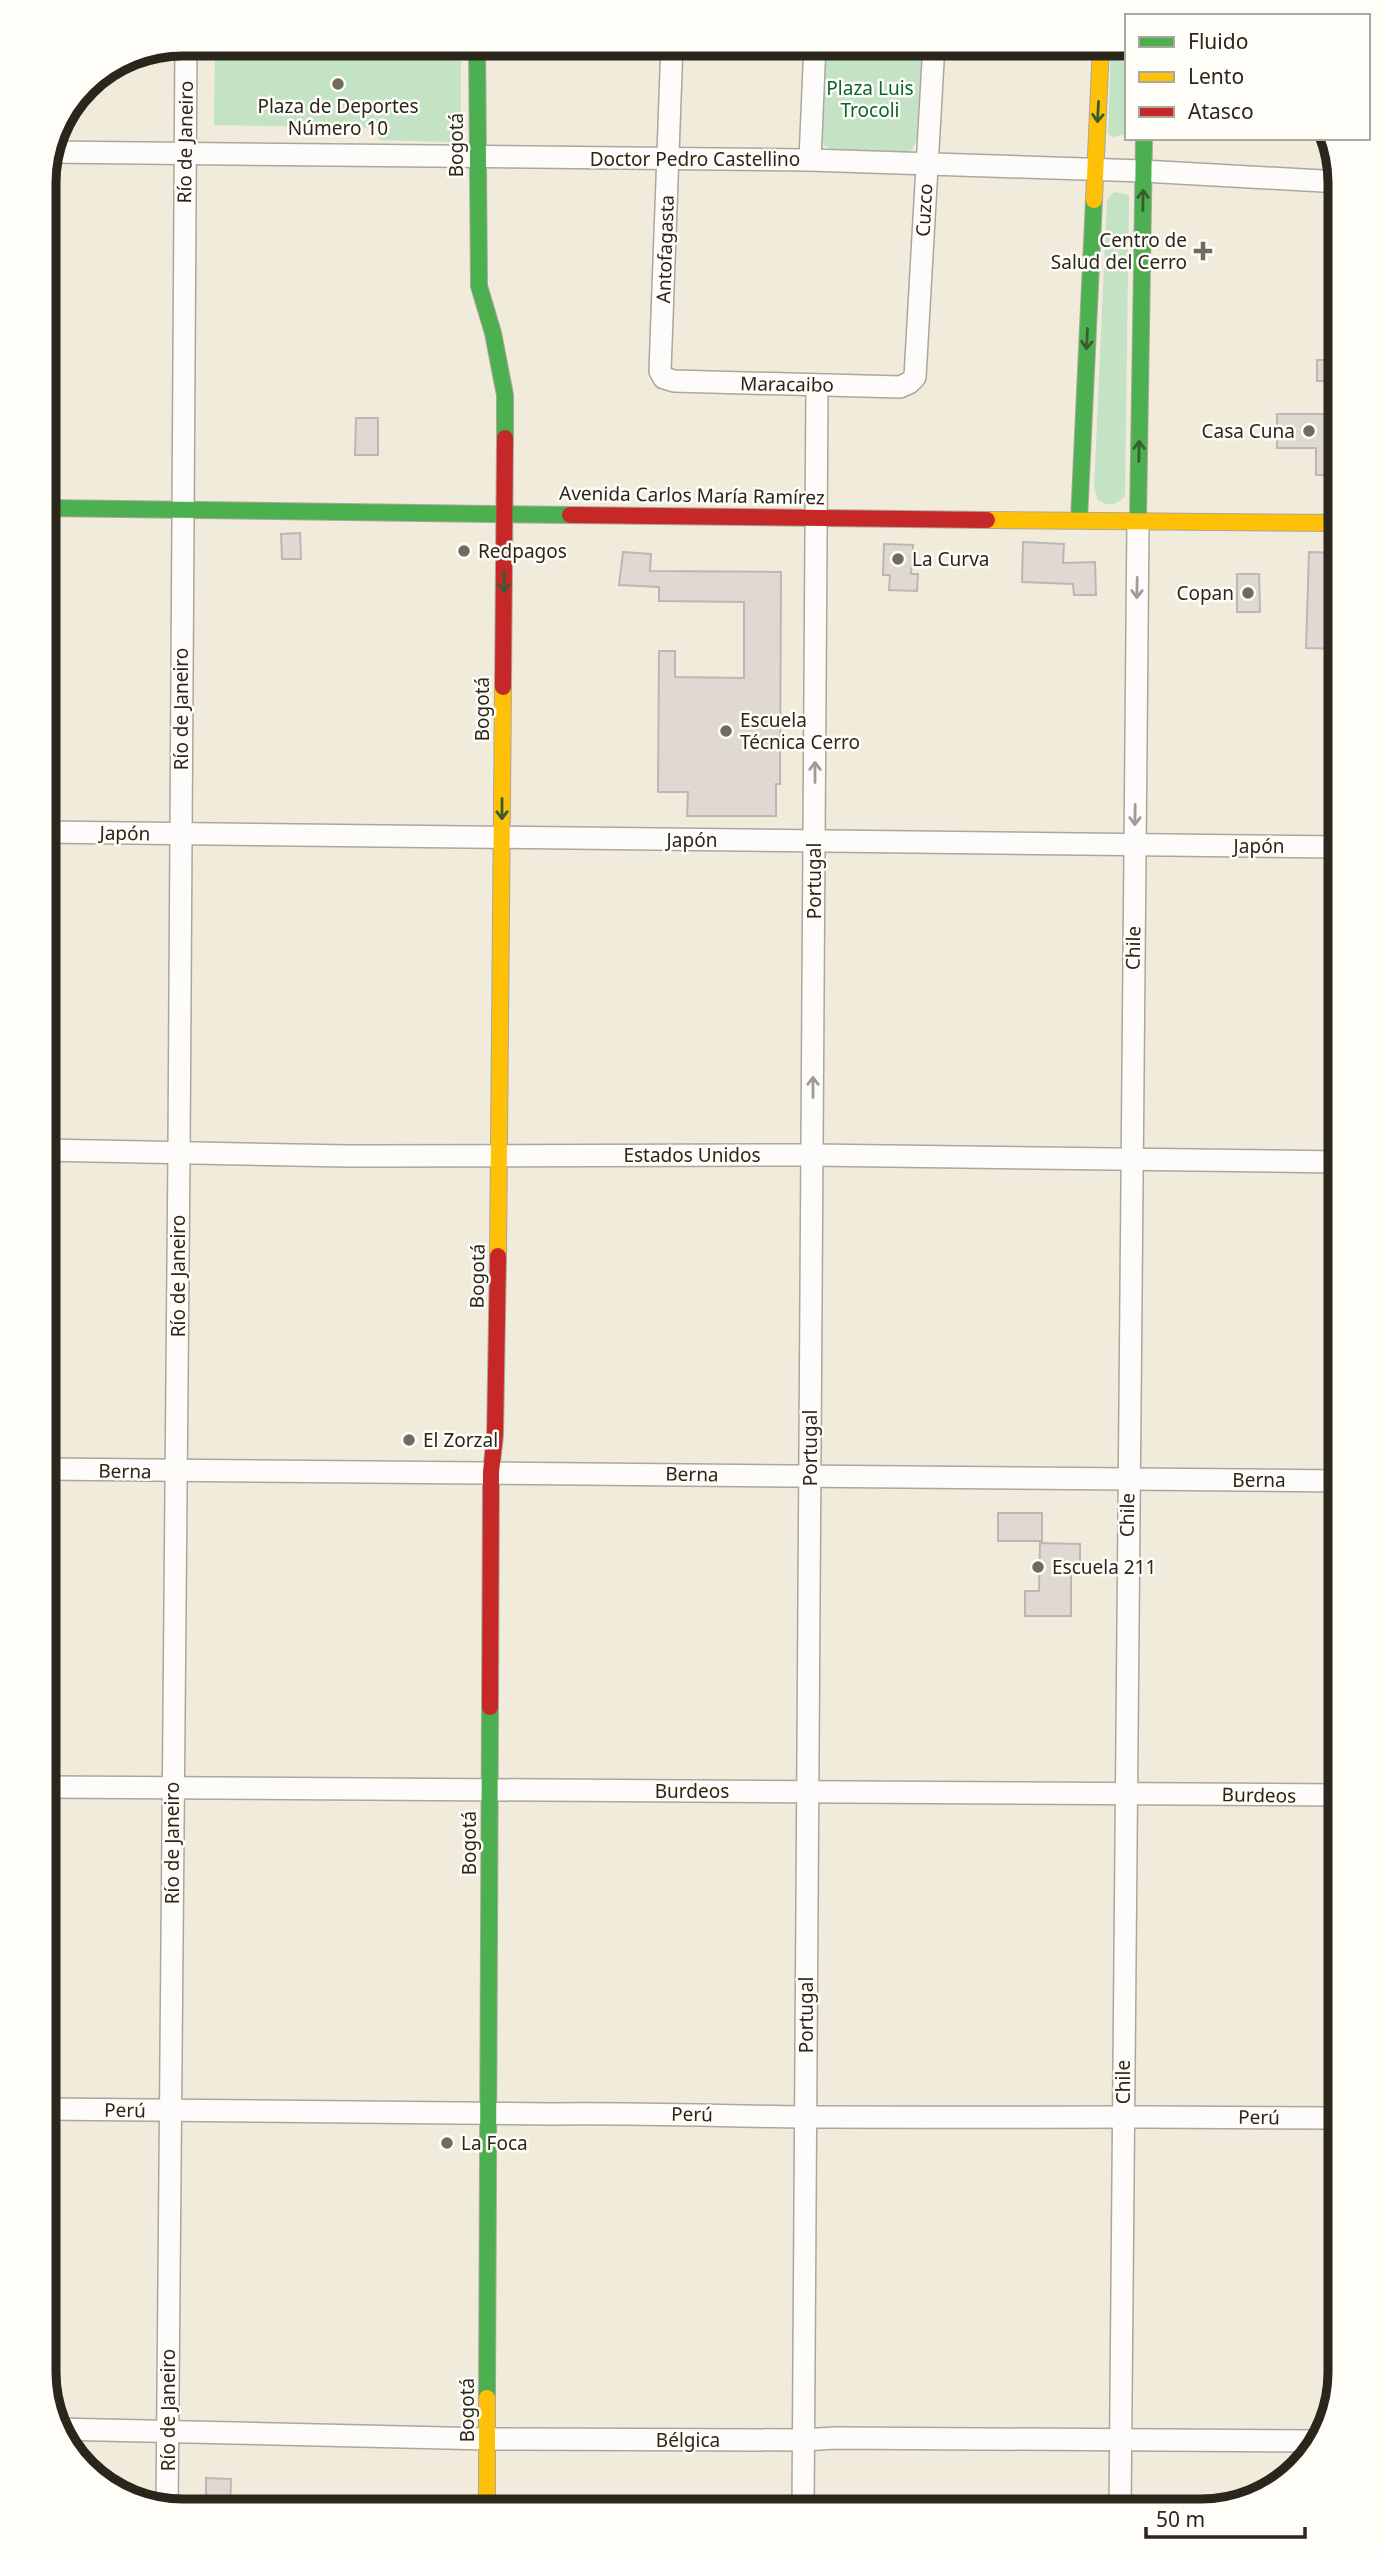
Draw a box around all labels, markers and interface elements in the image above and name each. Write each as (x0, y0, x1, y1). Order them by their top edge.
legend (1125, 14, 1370, 140)
text: Fluido (1188, 27, 1248, 55)
text: Lento (1188, 62, 1244, 90)
park label: Plaza Luis Trocoli (826, 75, 914, 123)
marker: Plaza de Deportes Número 10 (330, 76, 346, 92)
street label: Río de Janeiro (171, 80, 199, 204)
place label: Plaza de Deportes Número 10 (257, 93, 419, 141)
text: Atasco (1188, 97, 1254, 125)
one-way arrow (1091, 100, 1104, 123)
street label: Bogotá (443, 113, 469, 177)
street label: Doctor Pedro Castellino (590, 146, 800, 172)
street label: Cuzco (910, 183, 938, 237)
one-way arrow (1136, 188, 1149, 211)
street label: Antofagasta (650, 194, 680, 304)
place label: Centro de Salud del Cerro (1051, 227, 1187, 275)
marker: Centro de Salud del Cerro (1193, 241, 1213, 261)
one-way arrow (1081, 328, 1094, 351)
street label: Maracaibo (740, 370, 834, 398)
place label: Casa Cuna (1201, 418, 1295, 444)
marker: Casa Cuna (1301, 423, 1317, 439)
one-way arrow (1132, 440, 1146, 463)
street label: Avenida Carlos María Ramírez (559, 480, 825, 510)
place label: Redpagos (478, 538, 567, 564)
marker: Redpagos (456, 543, 472, 559)
place label: La Curva (912, 546, 989, 572)
marker: La Curva (890, 551, 906, 567)
one-way arrow (497, 570, 511, 593)
one-way arrow (1130, 576, 1144, 599)
place label: Copan (1176, 580, 1234, 606)
marker: Copan (1240, 585, 1256, 601)
street label: Río de Janeiro (168, 648, 194, 770)
street label: Bogotá (469, 677, 495, 741)
place label: Escuela Técnica Cerro (740, 707, 860, 755)
marker: Escuela Técnica Cerro (718, 723, 734, 739)
one-way arrow (808, 761, 822, 784)
one-way arrow (495, 797, 509, 820)
one-way arrow (1128, 804, 1142, 827)
street label: Japón (97, 820, 151, 846)
street label: Japón (665, 827, 717, 853)
street label: Japón (1232, 833, 1284, 859)
street label: Portugal (801, 843, 827, 919)
street label: Chile (1120, 926, 1146, 970)
one-way arrow (806, 1076, 820, 1099)
street label: Estados Unidos (623, 1142, 761, 1168)
street label: Río de Janeiro (165, 1215, 191, 1337)
street label: Bogotá (463, 1244, 491, 1308)
street label: Portugal (797, 1410, 823, 1486)
place label: El Zorzal (423, 1427, 498, 1453)
marker: El Zorzal (401, 1432, 417, 1448)
street label: Berna (98, 1458, 152, 1484)
street label: Berna (665, 1461, 719, 1487)
street label: Berna (1232, 1467, 1286, 1493)
street label: Chile (1114, 1493, 1140, 1537)
place label: Escuela 211 (1052, 1554, 1156, 1580)
marker: Escuela 211 (1030, 1559, 1046, 1575)
street label: Burdeos (655, 1778, 729, 1804)
street label: Burdeos (1221, 1781, 1297, 1809)
street label: Río de Janeiro (159, 1782, 185, 1904)
street label: Bogotá (456, 1811, 482, 1875)
street label: Portugal (793, 1977, 819, 2053)
street label: Chile (1110, 2060, 1136, 2104)
street label: Perú (104, 2097, 146, 2123)
street label: Perú (671, 2101, 713, 2127)
street label: Perú (1238, 2104, 1280, 2130)
place label: La Foca (461, 2130, 528, 2156)
marker: La Foca (439, 2135, 455, 2151)
street label: Río de Janeiro (155, 2349, 181, 2471)
street label: Bogotá (454, 2378, 480, 2442)
street label: Bélgica (656, 2427, 720, 2453)
scale bar (1146, 2496, 1305, 2540)
text: 50 m (1156, 2505, 1205, 2533)

